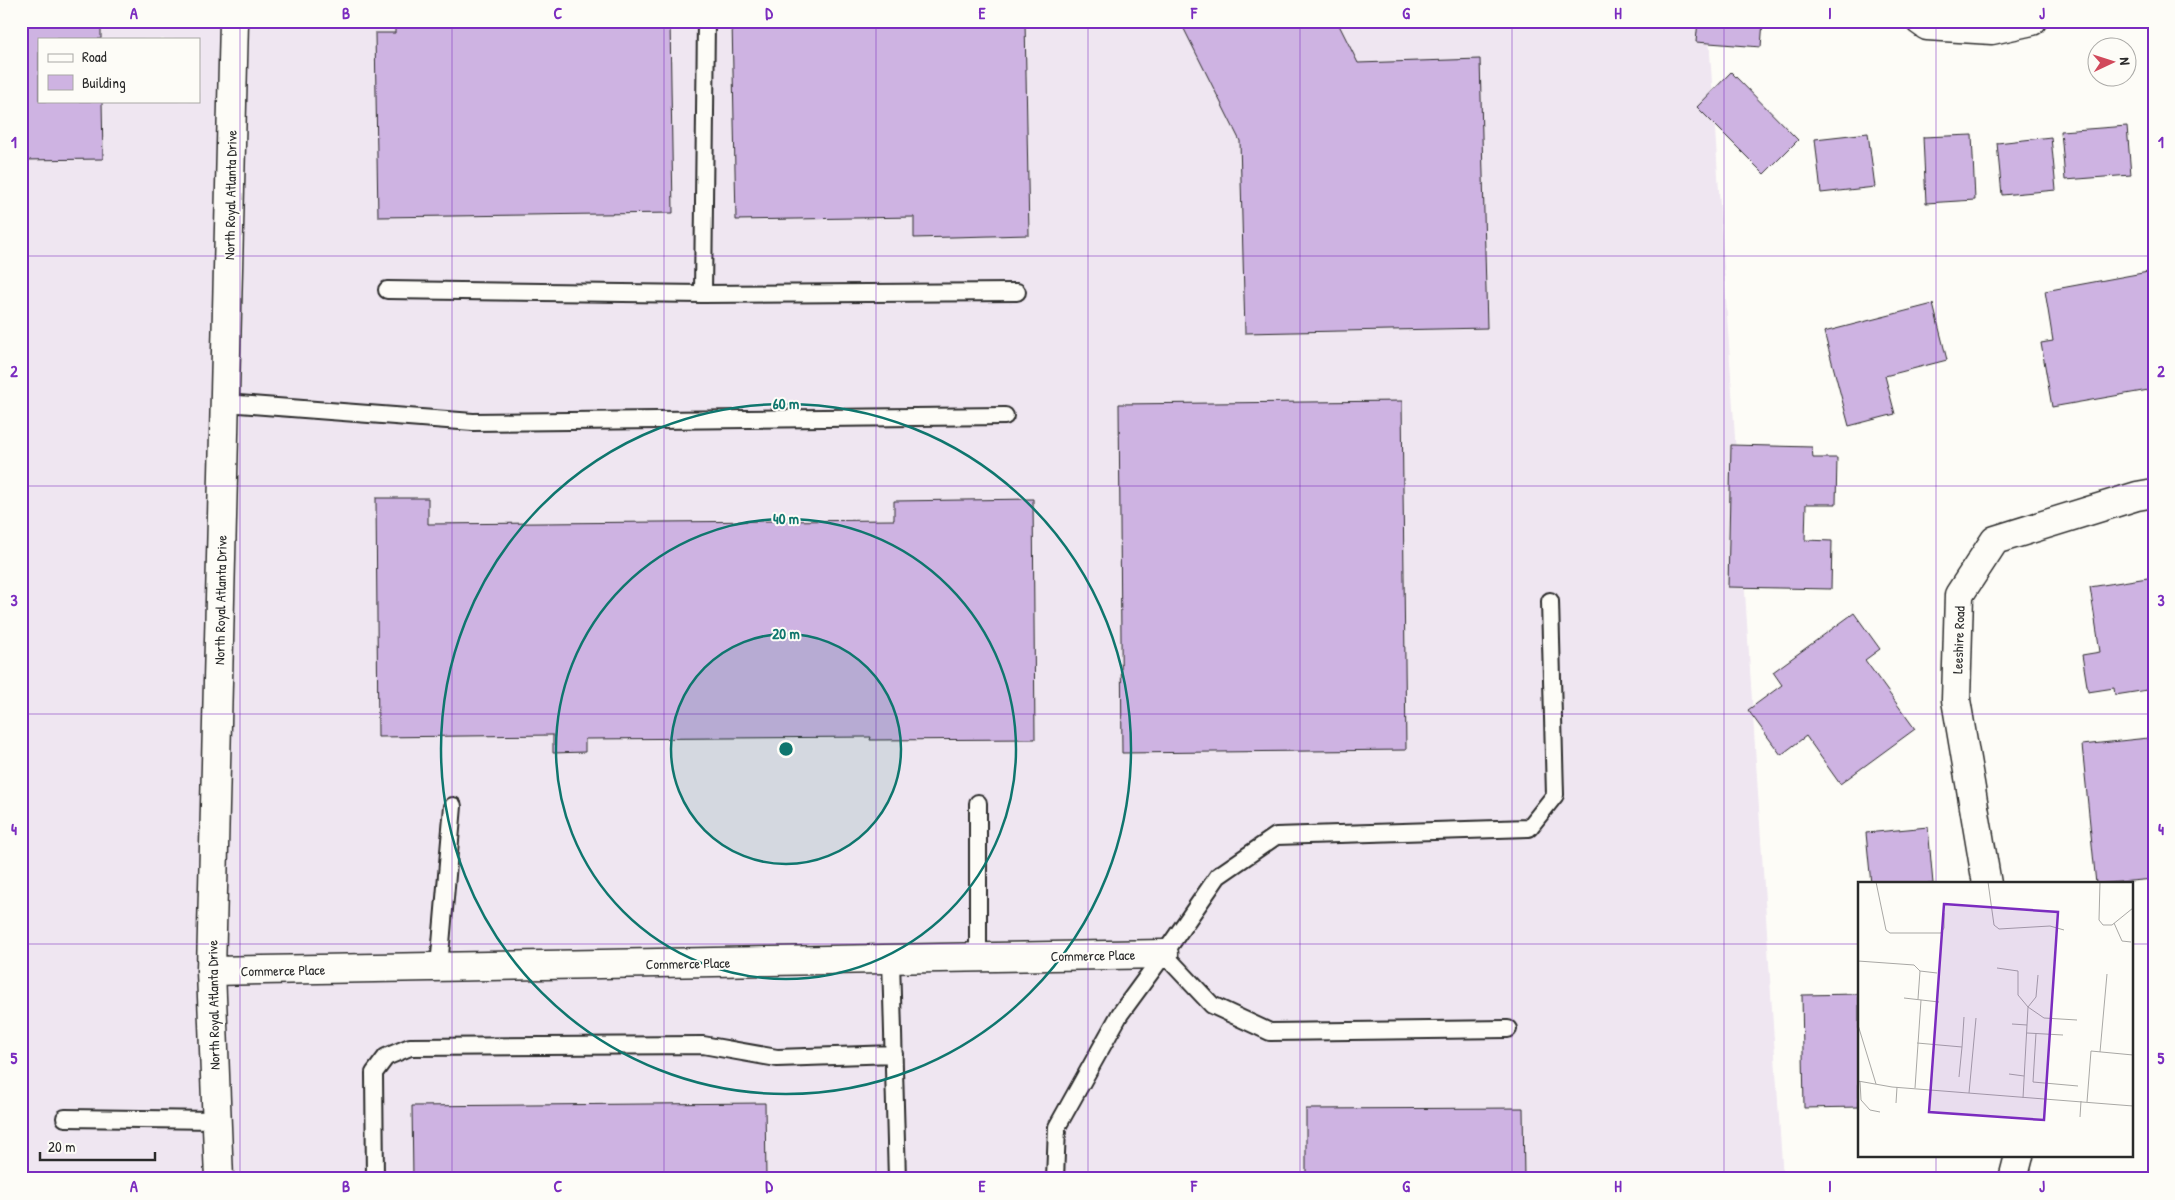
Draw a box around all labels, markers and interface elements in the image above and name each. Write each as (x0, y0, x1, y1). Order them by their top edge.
text: A (130, 2, 138, 24)
text: B (342, 2, 350, 24)
text: C (554, 2, 563, 24)
text: D (765, 2, 773, 24)
text: E (978, 2, 986, 24)
text: F (1190, 2, 1198, 24)
text: G (1402, 2, 1410, 24)
text: H (1614, 2, 1622, 24)
text: I (1828, 2, 1832, 24)
text: J (2039, 2, 2045, 24)
legend (38, 38, 200, 102)
north arrow (2088, 38, 2138, 88)
text: Road (82, 46, 107, 67)
text: N (2116, 57, 2135, 66)
text: Building (82, 72, 126, 93)
street label: North Royal Atlanta Drive (219, 130, 242, 260)
text: 1 (11, 131, 17, 153)
text: 1 (2158, 131, 2164, 153)
text: 2 (10, 360, 18, 382)
text: 2 (2157, 360, 2165, 382)
text: 60 m (773, 393, 799, 414)
text: 40 m (773, 508, 799, 529)
street label: North Royal Atlanta Drive (209, 535, 232, 665)
text: 3 (10, 589, 18, 611)
text: 3 (2157, 589, 2165, 611)
street label: Leeshire Road (1947, 605, 1969, 674)
text: 20 m (772, 623, 800, 644)
centre of rings (777, 740, 795, 758)
text: 4 (11, 818, 17, 840)
text: 4 (2158, 818, 2164, 840)
inset map (1858, 882, 2132, 1158)
street label: North Royal Atlanta Drive (202, 939, 225, 1070)
street label: Commerce Place (1051, 945, 1136, 965)
street label: Commerce Place (646, 953, 731, 973)
street label: Commerce Place (241, 960, 326, 980)
text: 5 (11, 1047, 18, 1069)
text: 5 (2158, 1047, 2165, 1069)
scale bar (40, 1130, 155, 1162)
text: 20 m (48, 1136, 75, 1157)
text: A (130, 1175, 138, 1197)
text: B (342, 1175, 350, 1197)
text: C (554, 1175, 563, 1197)
text: D (765, 1175, 773, 1197)
text: E (978, 1175, 986, 1197)
text: F (1190, 1175, 1198, 1197)
text: G (1402, 1175, 1410, 1197)
text: H (1614, 1175, 1622, 1197)
text: I (1828, 1175, 1832, 1197)
text: J (2039, 1175, 2045, 1197)

